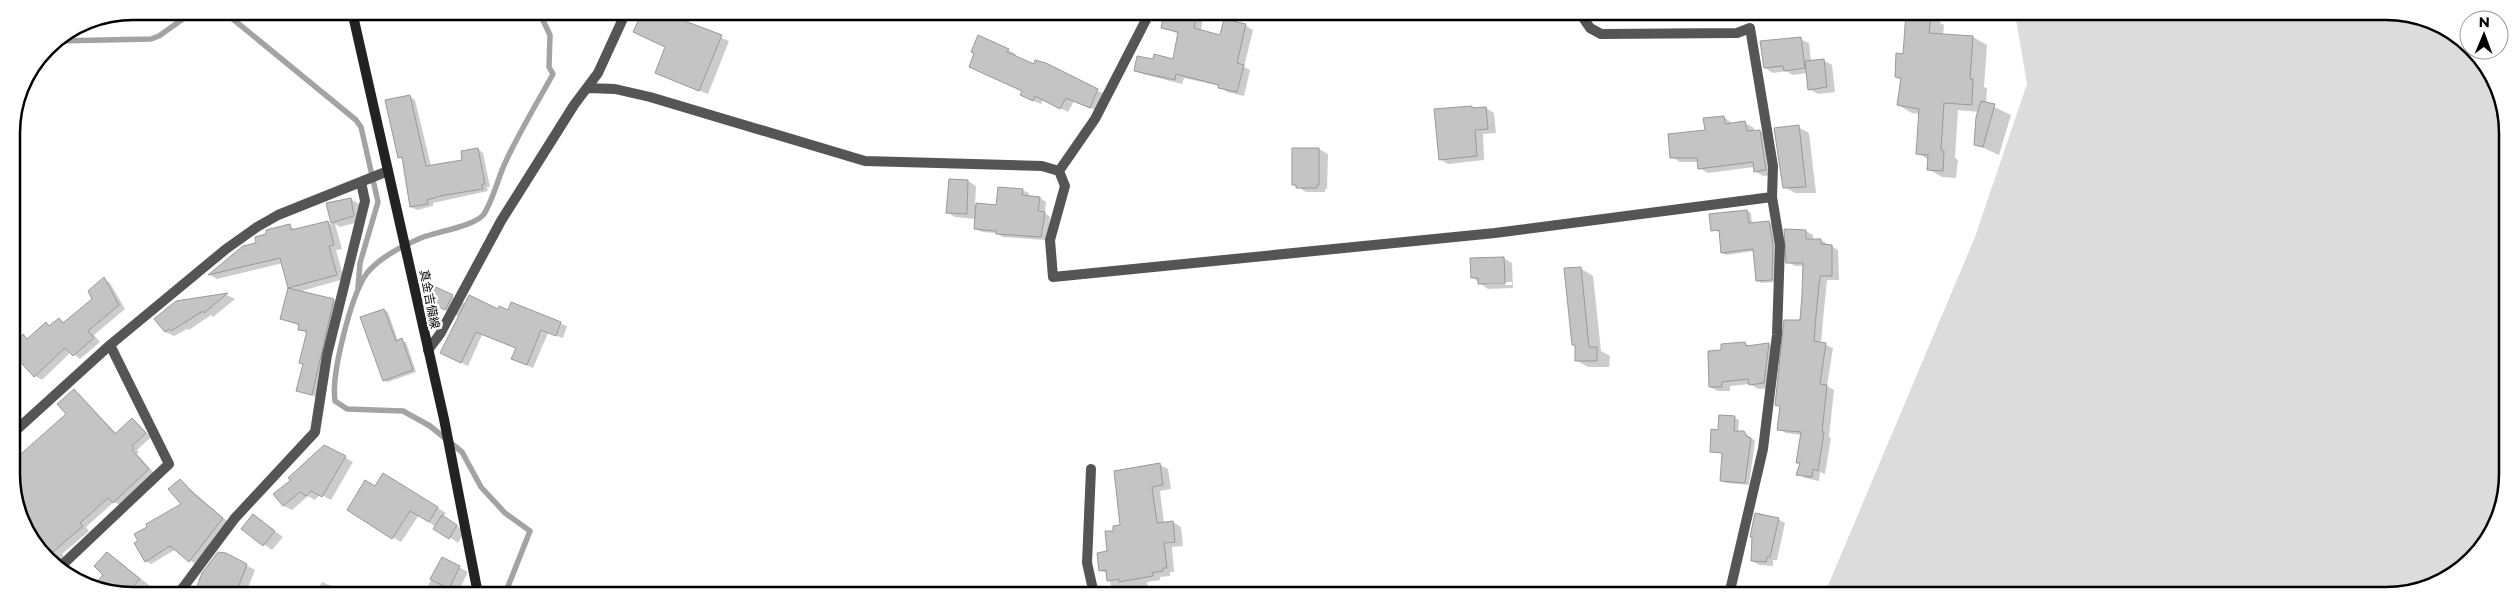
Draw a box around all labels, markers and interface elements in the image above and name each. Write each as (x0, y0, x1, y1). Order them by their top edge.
north arrow (2459, 10, 2509, 60)
text: N (2478, 13, 2490, 31)
street label: 真金吉備線 (417, 268, 443, 330)

